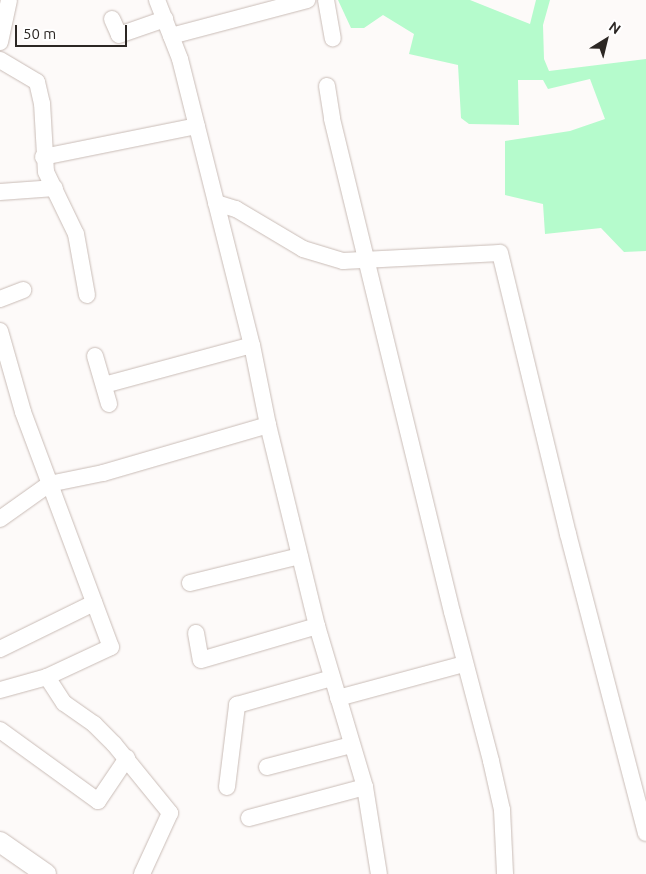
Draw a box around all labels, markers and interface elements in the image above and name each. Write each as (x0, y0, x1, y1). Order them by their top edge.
scale bar (18, 15, 130, 47)
north arrow (581, 15, 631, 65)
text: N (606, 18, 624, 37)
text: 50 m (23, 25, 56, 42)

